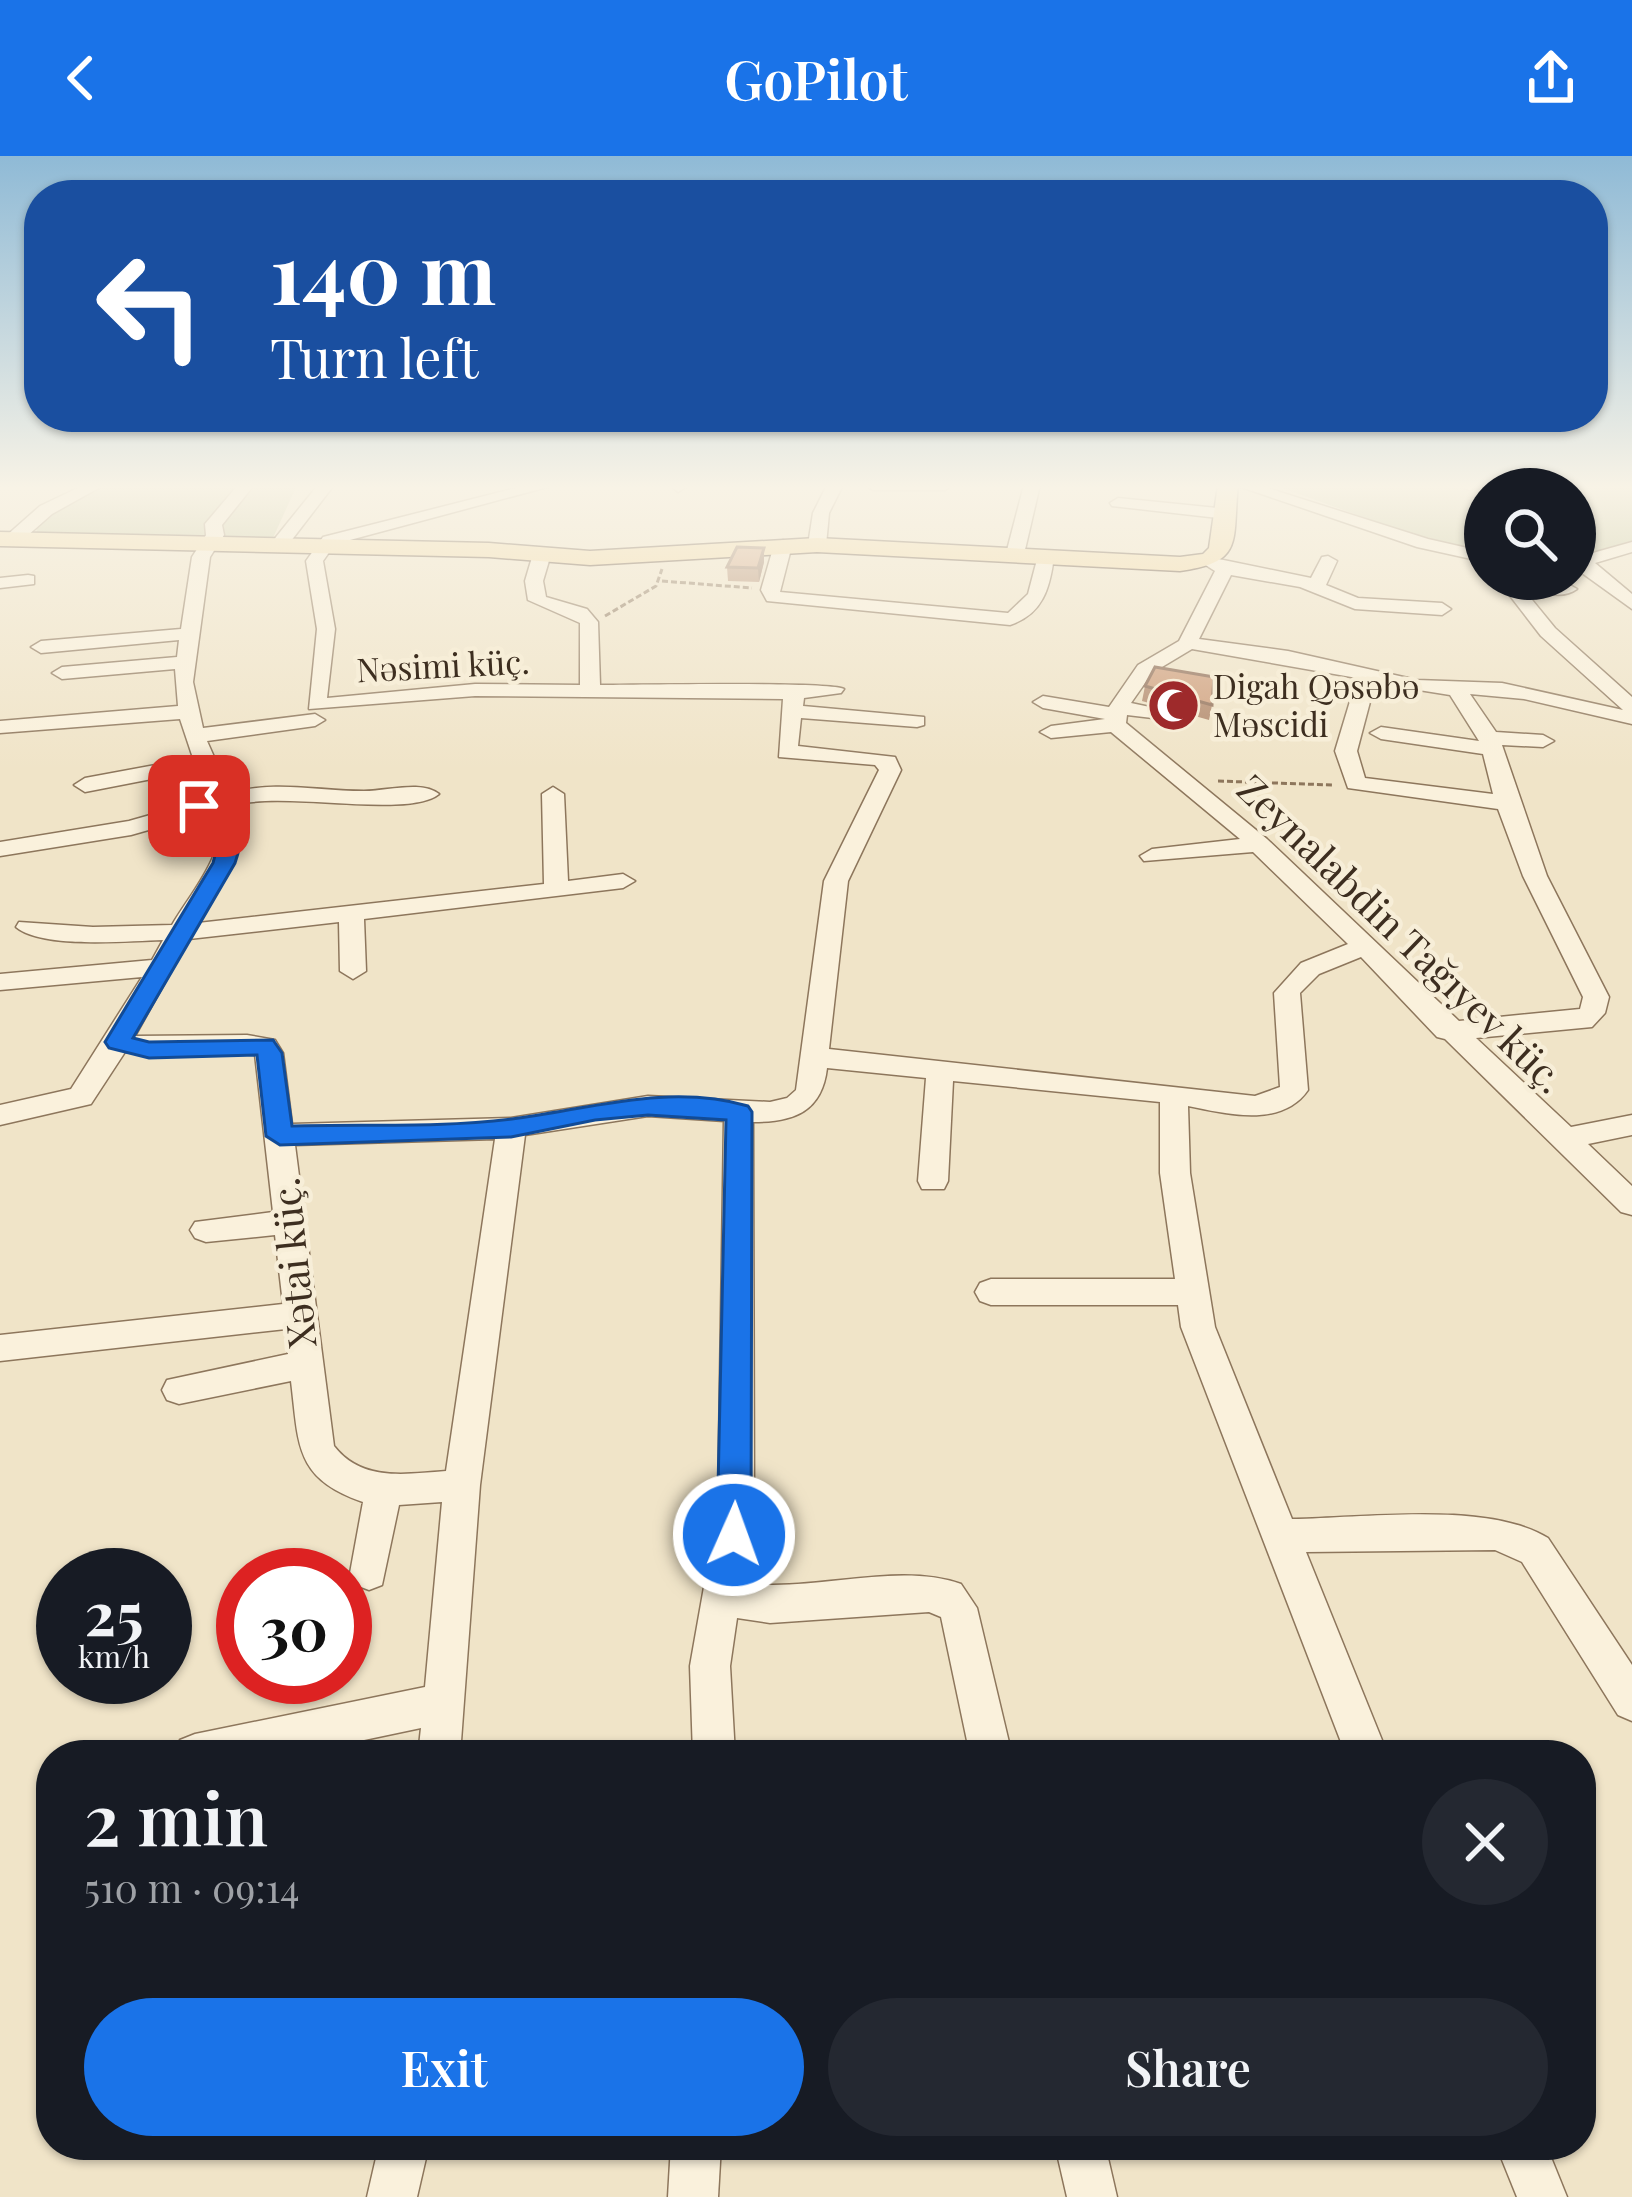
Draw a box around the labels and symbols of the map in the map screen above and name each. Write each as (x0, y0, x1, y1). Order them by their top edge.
street label: Nəsimi küç. (355, 638, 530, 691)
place label: Digah Qəsəbə Məscidi (1213, 663, 1420, 745)
mosque icon: Digah Qəsəbə Məscidi (1146, 678, 1202, 734)
pin (148, 755, 250, 857)
street label: Zeynalabdin Tağıyev küç. (1227, 762, 1578, 1103)
street label: Xətai küç. (257, 1176, 327, 1351)
position arrow (671, 1472, 797, 1598)
speed limit sign: 30 (216, 1548, 372, 1704)

